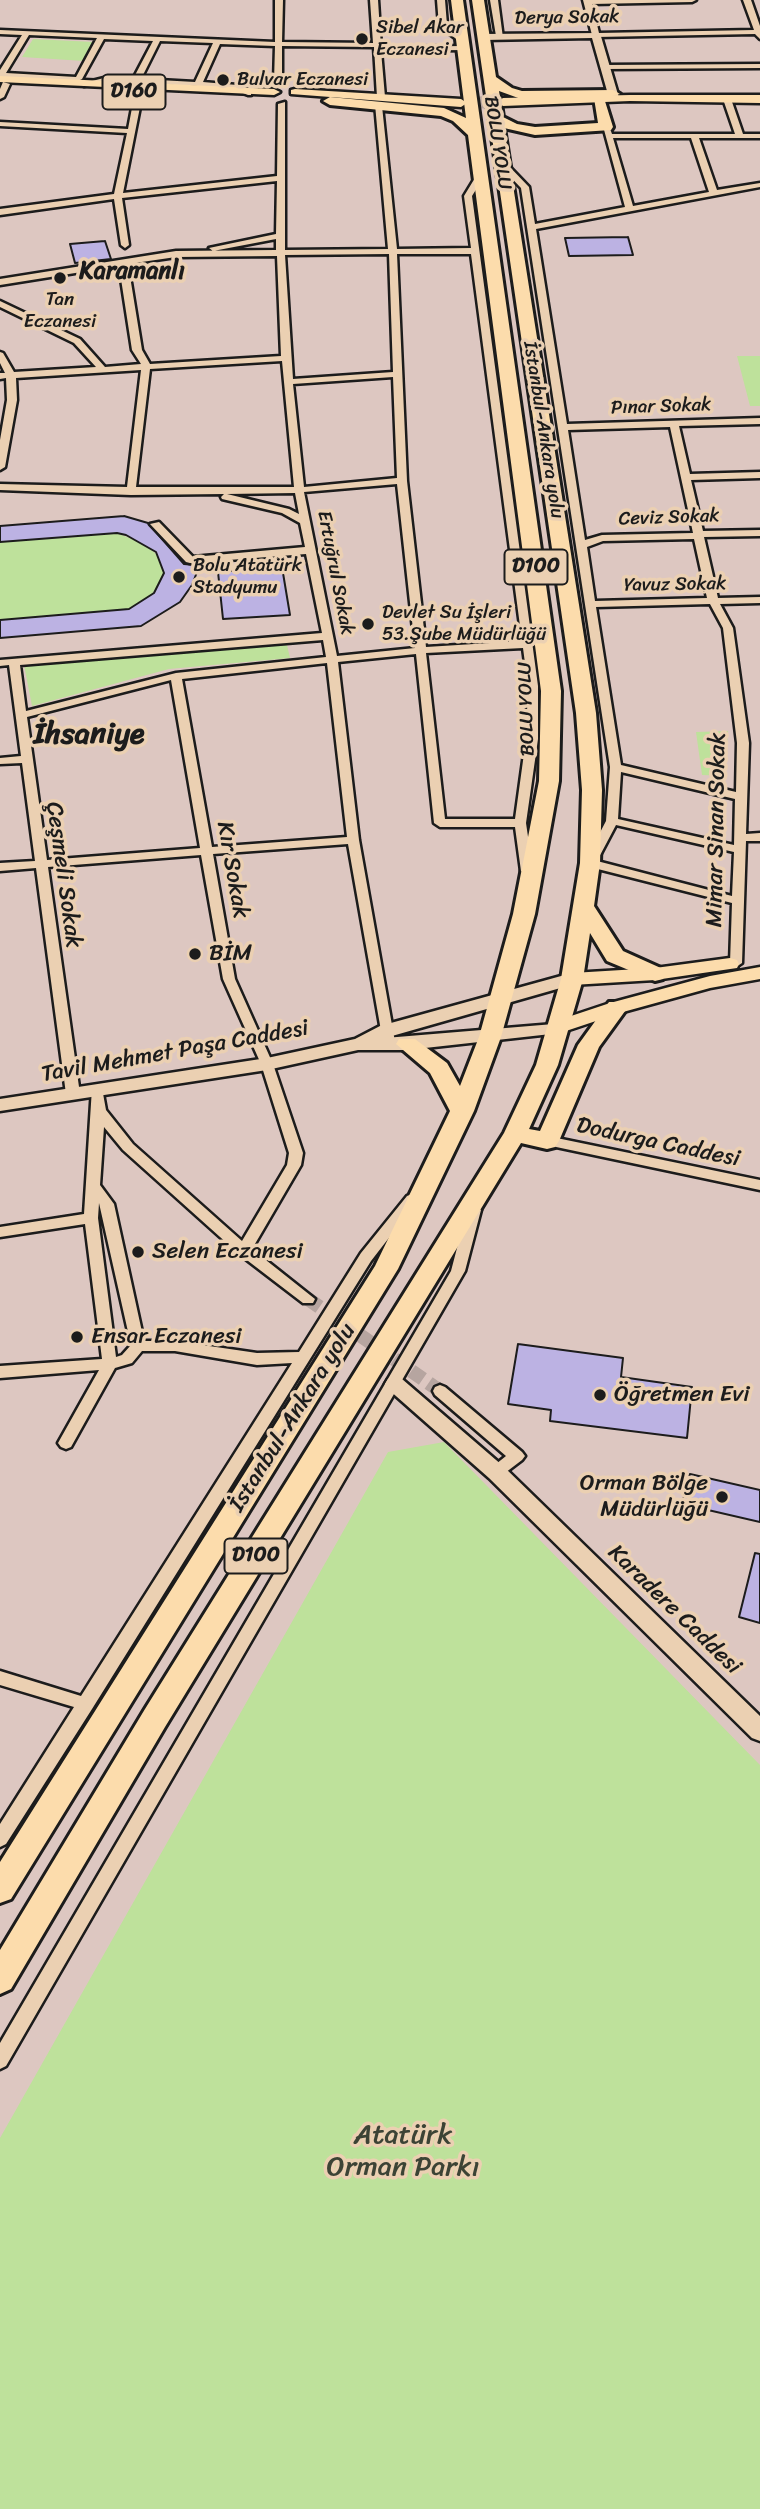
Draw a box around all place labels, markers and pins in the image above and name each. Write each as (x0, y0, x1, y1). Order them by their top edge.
place label: Sibel Akar Eczanesi (376, 17, 464, 61)
marker: Sibel Akar Eczanesi (354, 31, 370, 47)
place label: Bulvar Eczanesi (237, 69, 368, 91)
marker: Bulvar Eczanesi (215, 72, 231, 88)
marker: Tan Eczanesi (52, 270, 68, 286)
place label: Tan Eczanesi (24, 289, 96, 333)
place label: Bolu Atatürk Stadyumu (193, 555, 302, 599)
marker: Bolu Atatürk Stadyumu (171, 569, 187, 585)
place label: Devlet Su İşleri 53.Şube Müdürlüğü (382, 602, 546, 646)
marker: Devlet Su İşleri 53.Şube Müdürlüğü (360, 616, 376, 632)
place label: BİM (209, 940, 252, 968)
marker: BİM (187, 946, 203, 962)
place label: Selen Eczanesi (152, 1238, 303, 1266)
marker: Selen Eczanesi (130, 1244, 146, 1260)
place label: Ensar Eczanesi (91, 1323, 242, 1351)
marker: Ensar Eczanesi (69, 1329, 85, 1345)
place label: Öğretmen Evi (614, 1381, 749, 1409)
marker: Öğretmen Evi (592, 1387, 608, 1403)
place label: Orman Bölge Müdürlüğü (580, 1470, 708, 1524)
marker: Orman Bölge Müdürlüğü (714, 1489, 730, 1505)

